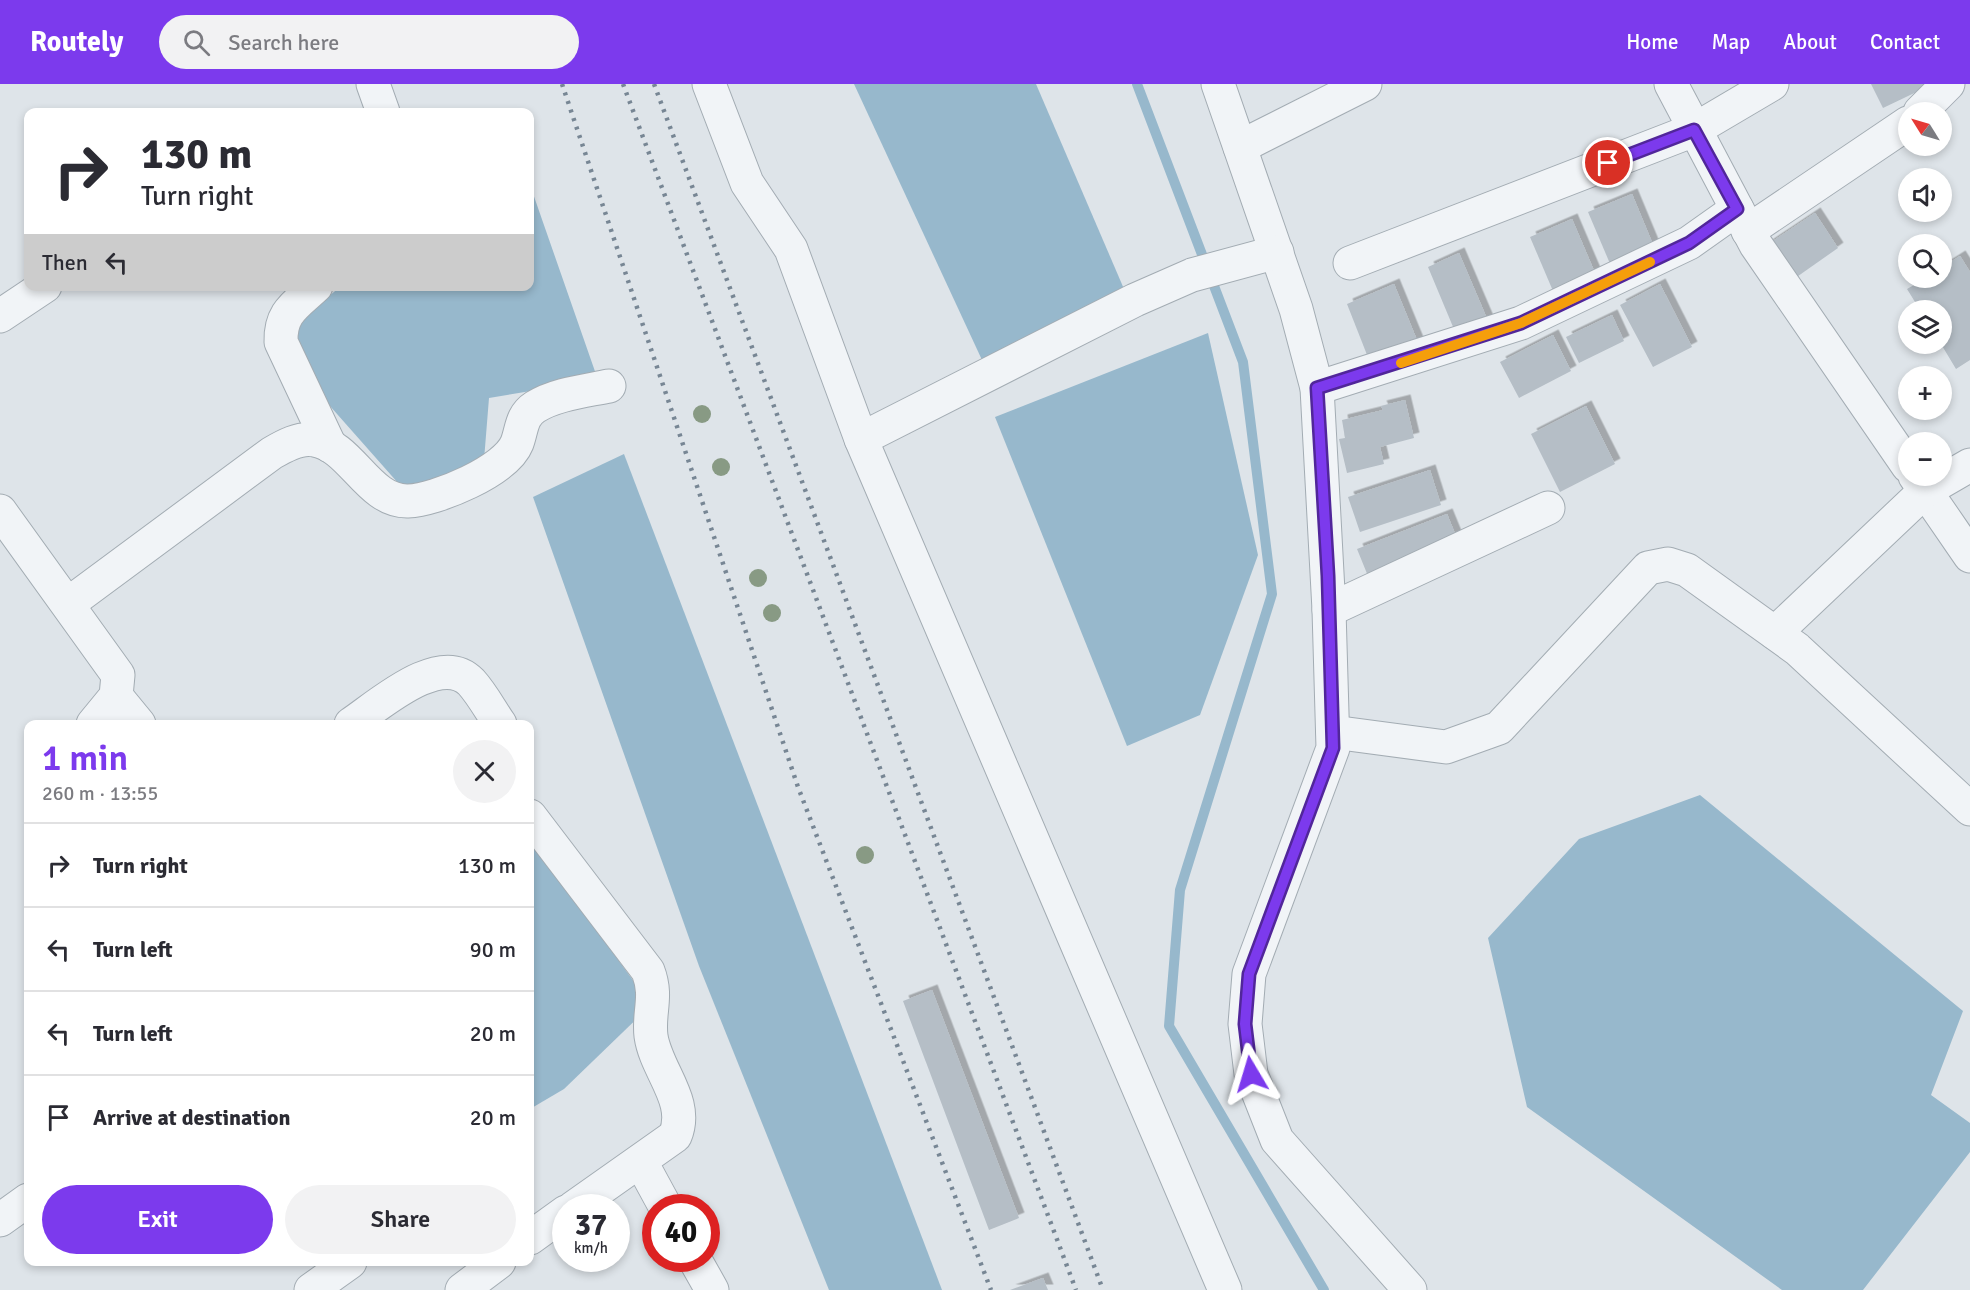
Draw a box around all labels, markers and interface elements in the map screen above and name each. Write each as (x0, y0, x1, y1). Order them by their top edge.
search box (159, 15, 579, 69)
text: Routely (30, 25, 123, 59)
icon: search (180, 26, 213, 59)
text: Search here (228, 29, 339, 56)
text: Home (1626, 29, 1679, 55)
text: Map (1712, 29, 1750, 55)
text: About (1783, 29, 1837, 55)
text: Contact (1870, 29, 1940, 55)
north arrow (1898, 102, 1952, 156)
map controls (1898, 102, 1952, 486)
text: 130 m (141, 129, 252, 180)
icon: right (42, 132, 120, 210)
pin (1582, 137, 1633, 188)
icon: arrive (1591, 146, 1624, 179)
button: sound (1898, 168, 1952, 222)
text: Turn right (141, 180, 254, 213)
button: search (1898, 234, 1952, 288)
icon: left (100, 246, 133, 279)
text: Then (42, 249, 88, 276)
button: layers (1898, 300, 1952, 354)
button: + (1898, 366, 1952, 420)
button: − (1898, 432, 1952, 486)
text: 1 min (42, 736, 128, 781)
button: close (453, 740, 516, 803)
text: 260 m · 13:55 (42, 781, 158, 806)
icon: right (42, 849, 75, 882)
text: Turn right (93, 852, 188, 879)
text: 130 m (458, 852, 516, 879)
icon: left (42, 933, 75, 966)
text: Turn left (93, 936, 173, 963)
text: 90 m (470, 936, 516, 963)
icon: left (42, 1017, 75, 1050)
text: Turn left (93, 1020, 173, 1047)
text: 20 m (470, 1020, 516, 1047)
position arrow (1219, 1042, 1283, 1106)
icon: arrive (42, 1101, 75, 1134)
text: Arrive at destination (93, 1104, 290, 1131)
text: 20 m (470, 1104, 516, 1131)
button: Exit (42, 1185, 273, 1254)
button: Share (285, 1185, 516, 1254)
speed limit sign: 40 (642, 1194, 720, 1272)
text: 37 (575, 1207, 607, 1244)
text: km/h (574, 1239, 608, 1257)

